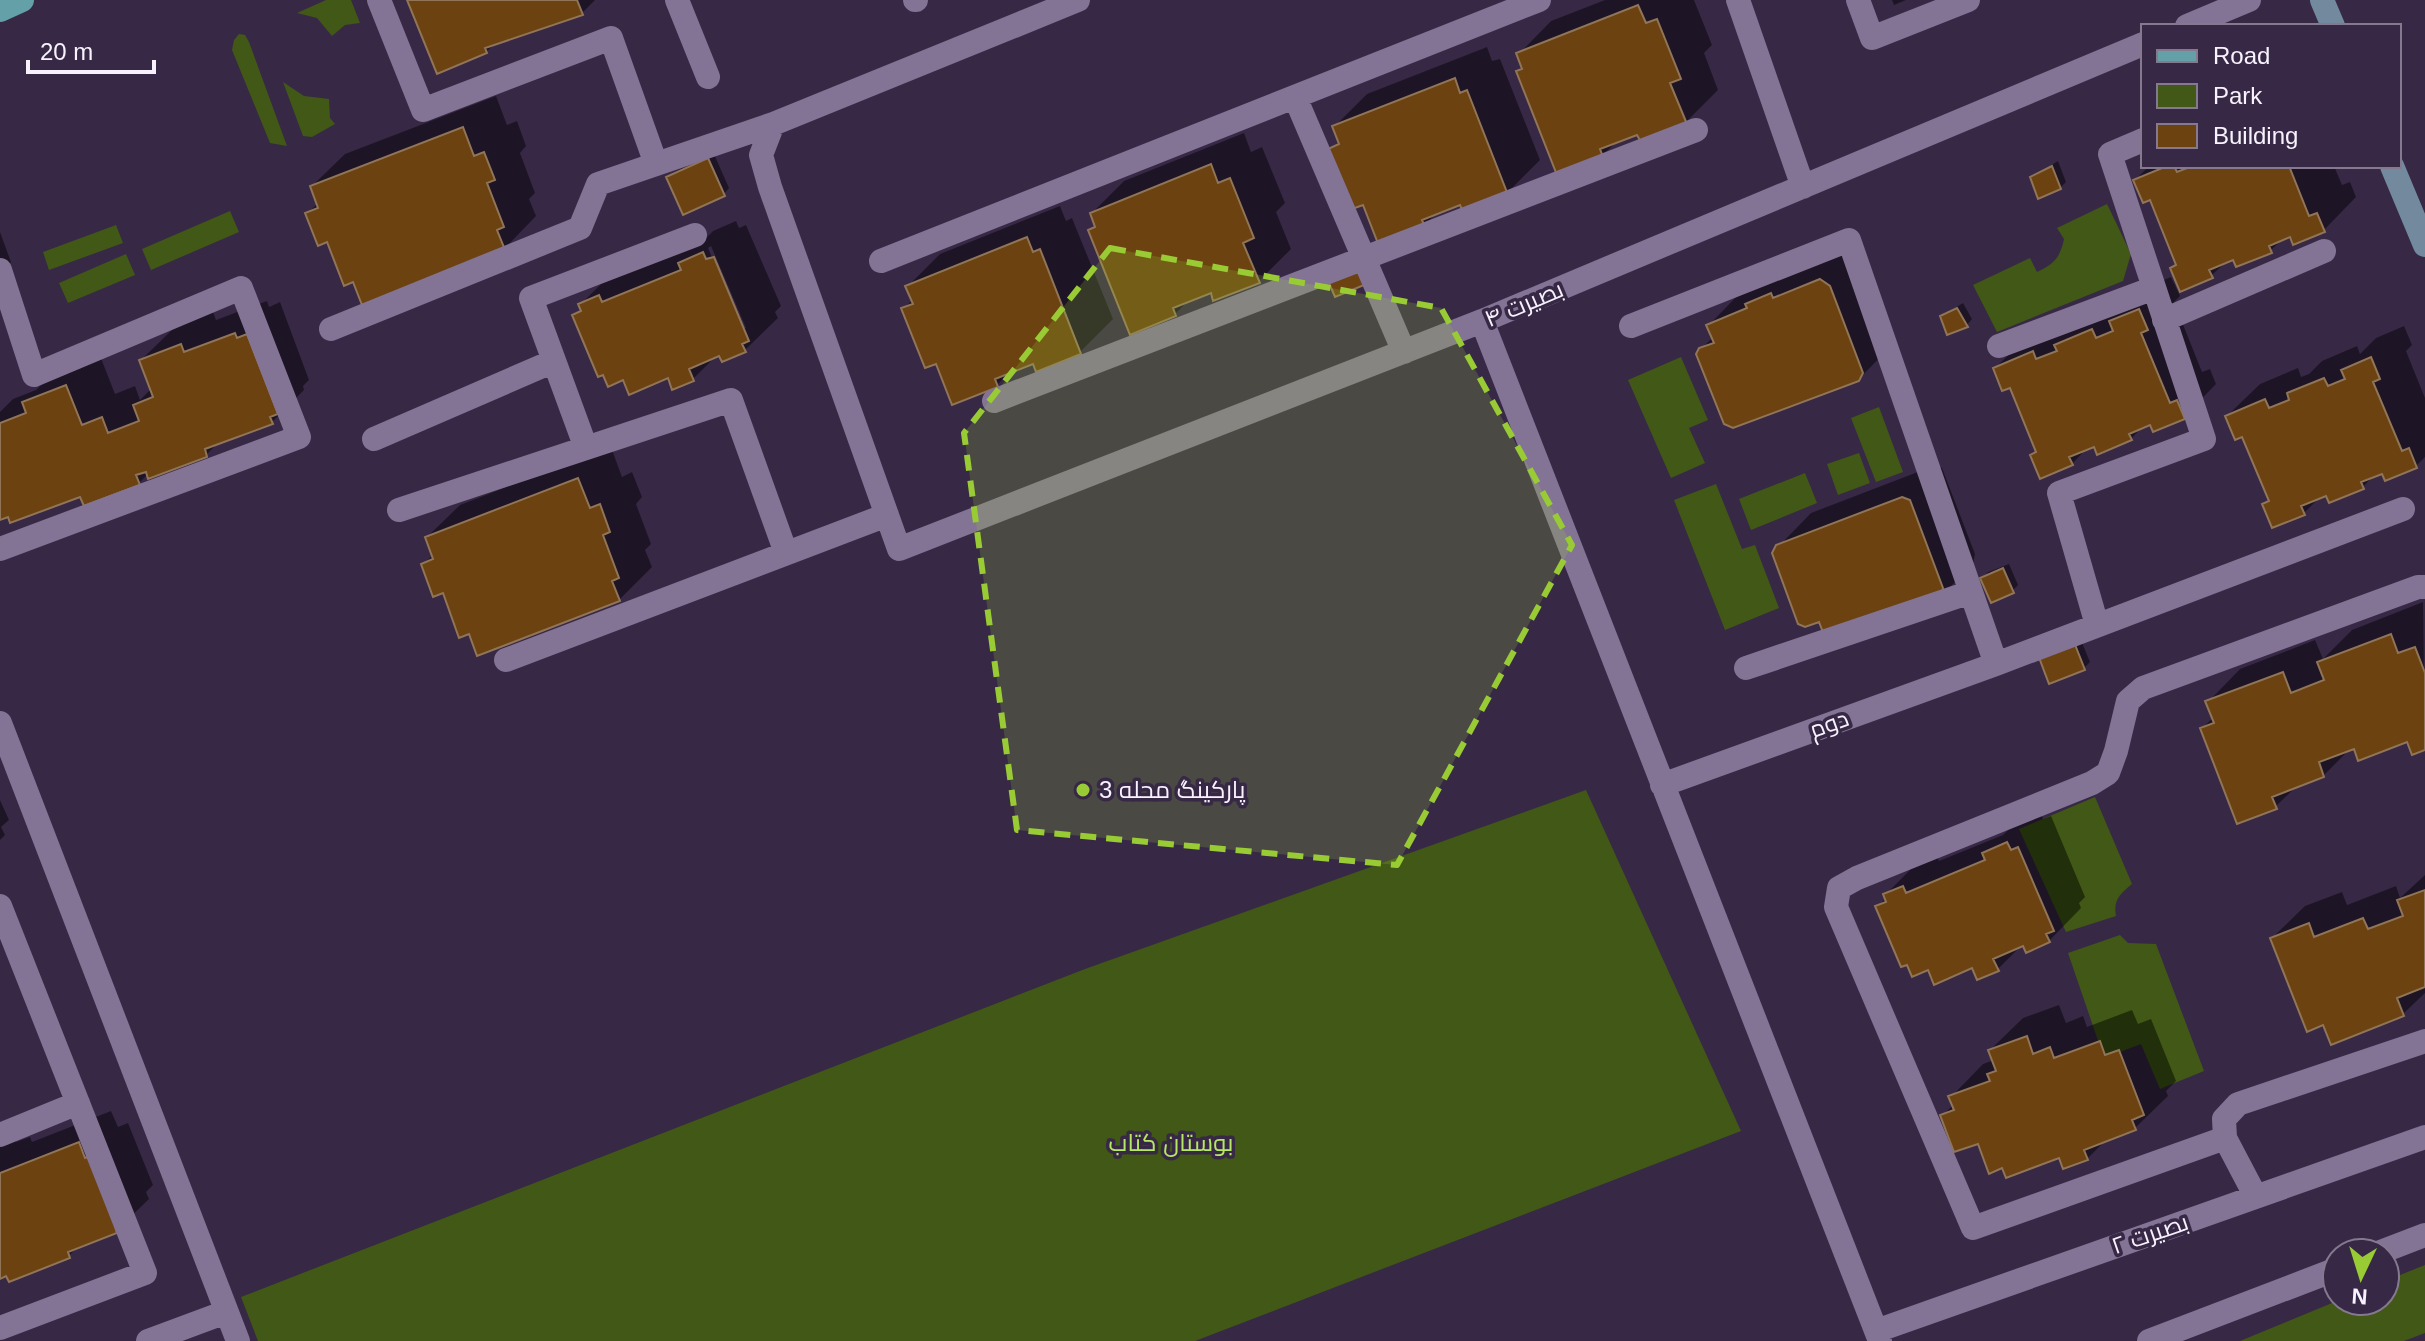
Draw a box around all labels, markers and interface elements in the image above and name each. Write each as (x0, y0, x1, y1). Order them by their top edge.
scale bar (28, 24, 154, 74)
legend (2141, 24, 2401, 168)
text: 20 m (40, 38, 93, 65)
text: Road (2213, 42, 2270, 69)
text: Park (2213, 82, 2263, 109)
text: Building (2213, 122, 2298, 149)
street label: بصیرت ۴ (1480, 275, 1567, 332)
street label: دوم (1806, 704, 1853, 746)
place label: پارکینگ محله 3 (1099, 776, 1246, 806)
marker: پارکینگ محله 3 (1074, 781, 1092, 799)
park label: بوستان کتاب (1108, 1129, 1234, 1157)
street label: بصیرت ۲ (2108, 1208, 2192, 1259)
north arrow (2321, 1237, 2401, 1317)
text: N (2351, 1283, 2368, 1309)

